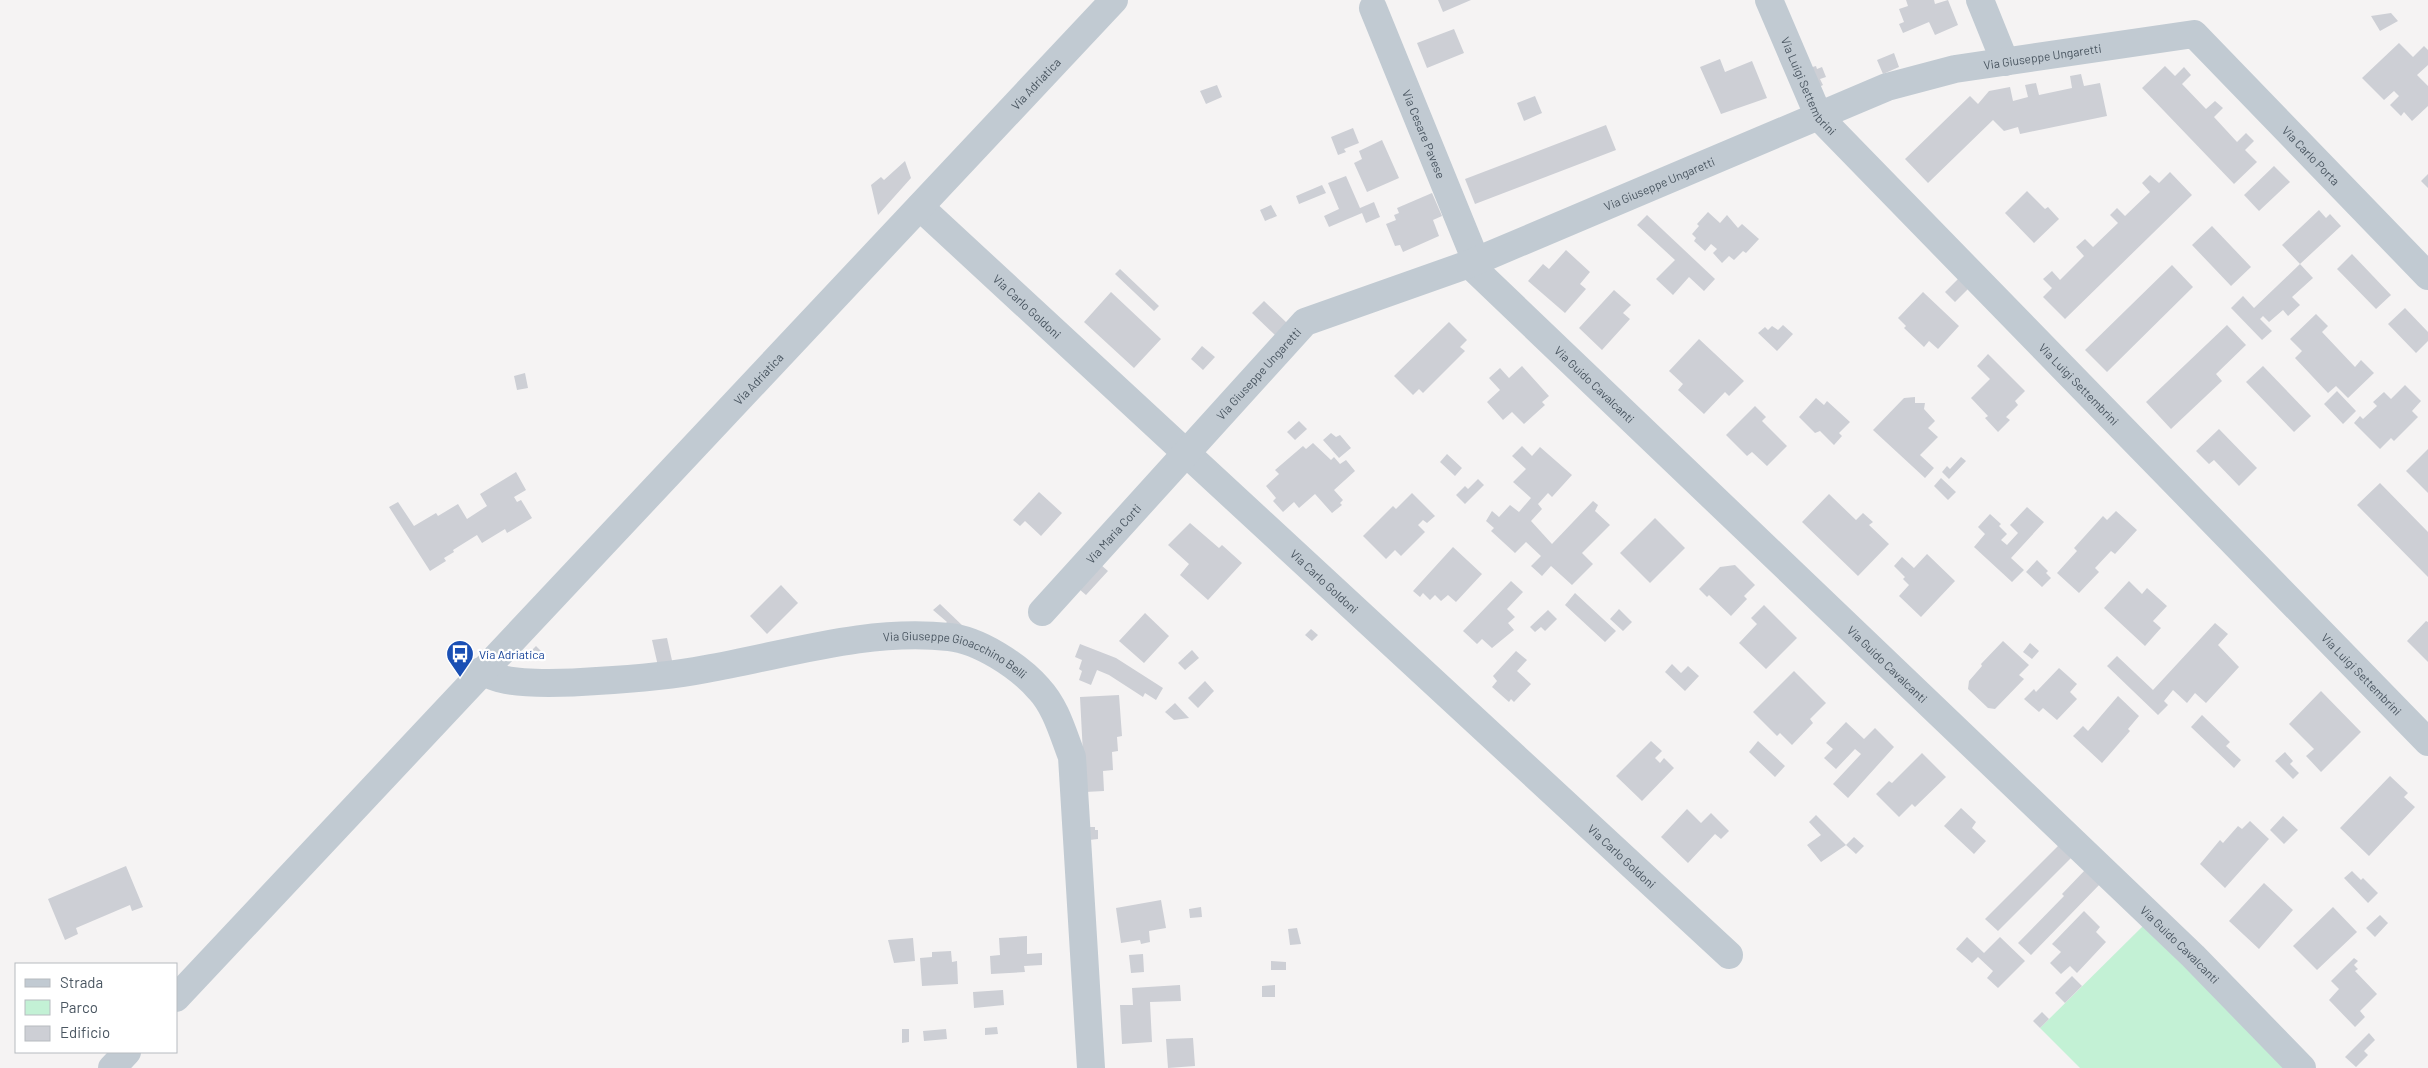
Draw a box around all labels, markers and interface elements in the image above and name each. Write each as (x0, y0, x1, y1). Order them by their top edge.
street label: Via Luigi Settembrini (1779, 35, 1839, 138)
street label: Via Giuseppe Ungaretti (1982, 41, 2102, 72)
street label: Via Adriatica (1008, 55, 1063, 112)
street label: Via Cesare Pavese (1400, 88, 1449, 180)
street label: Via Carlo Porta (2280, 123, 2343, 188)
street label: Via Giuseppe Ungaretti (1602, 154, 1717, 213)
street label: Via Carlo Goldoni (990, 271, 1064, 341)
street label: Via Giuseppe Ungaretti (1213, 325, 1303, 422)
street label: Via Luigi Settembrini (2036, 340, 2122, 428)
street label: Via Guido Cavalcanti (1552, 343, 1638, 426)
street label: Via Adriatica (731, 350, 786, 407)
street label: Via Maria Corti (1083, 501, 1144, 566)
street label: Via Carlo Goldoni (1288, 546, 1361, 616)
street label: Via Guido Cavalcanti (1845, 623, 1930, 705)
street label: Via Giuseppe Gioacchino Belli (882, 628, 1030, 681)
street label: Via Luigi Settembrini (2319, 630, 2405, 718)
bus stop icon: Via Adriatica (445, 639, 475, 678)
place label: Via Adriatica (479, 647, 545, 661)
street label: Via Carlo Goldoni (1585, 821, 1659, 891)
street label: Via Guido Cavalcanti (2138, 903, 2222, 986)
legend (15, 963, 178, 1053)
text: Strada (60, 973, 103, 991)
text: Parco (60, 998, 98, 1016)
text: Edificio (60, 1023, 110, 1041)

